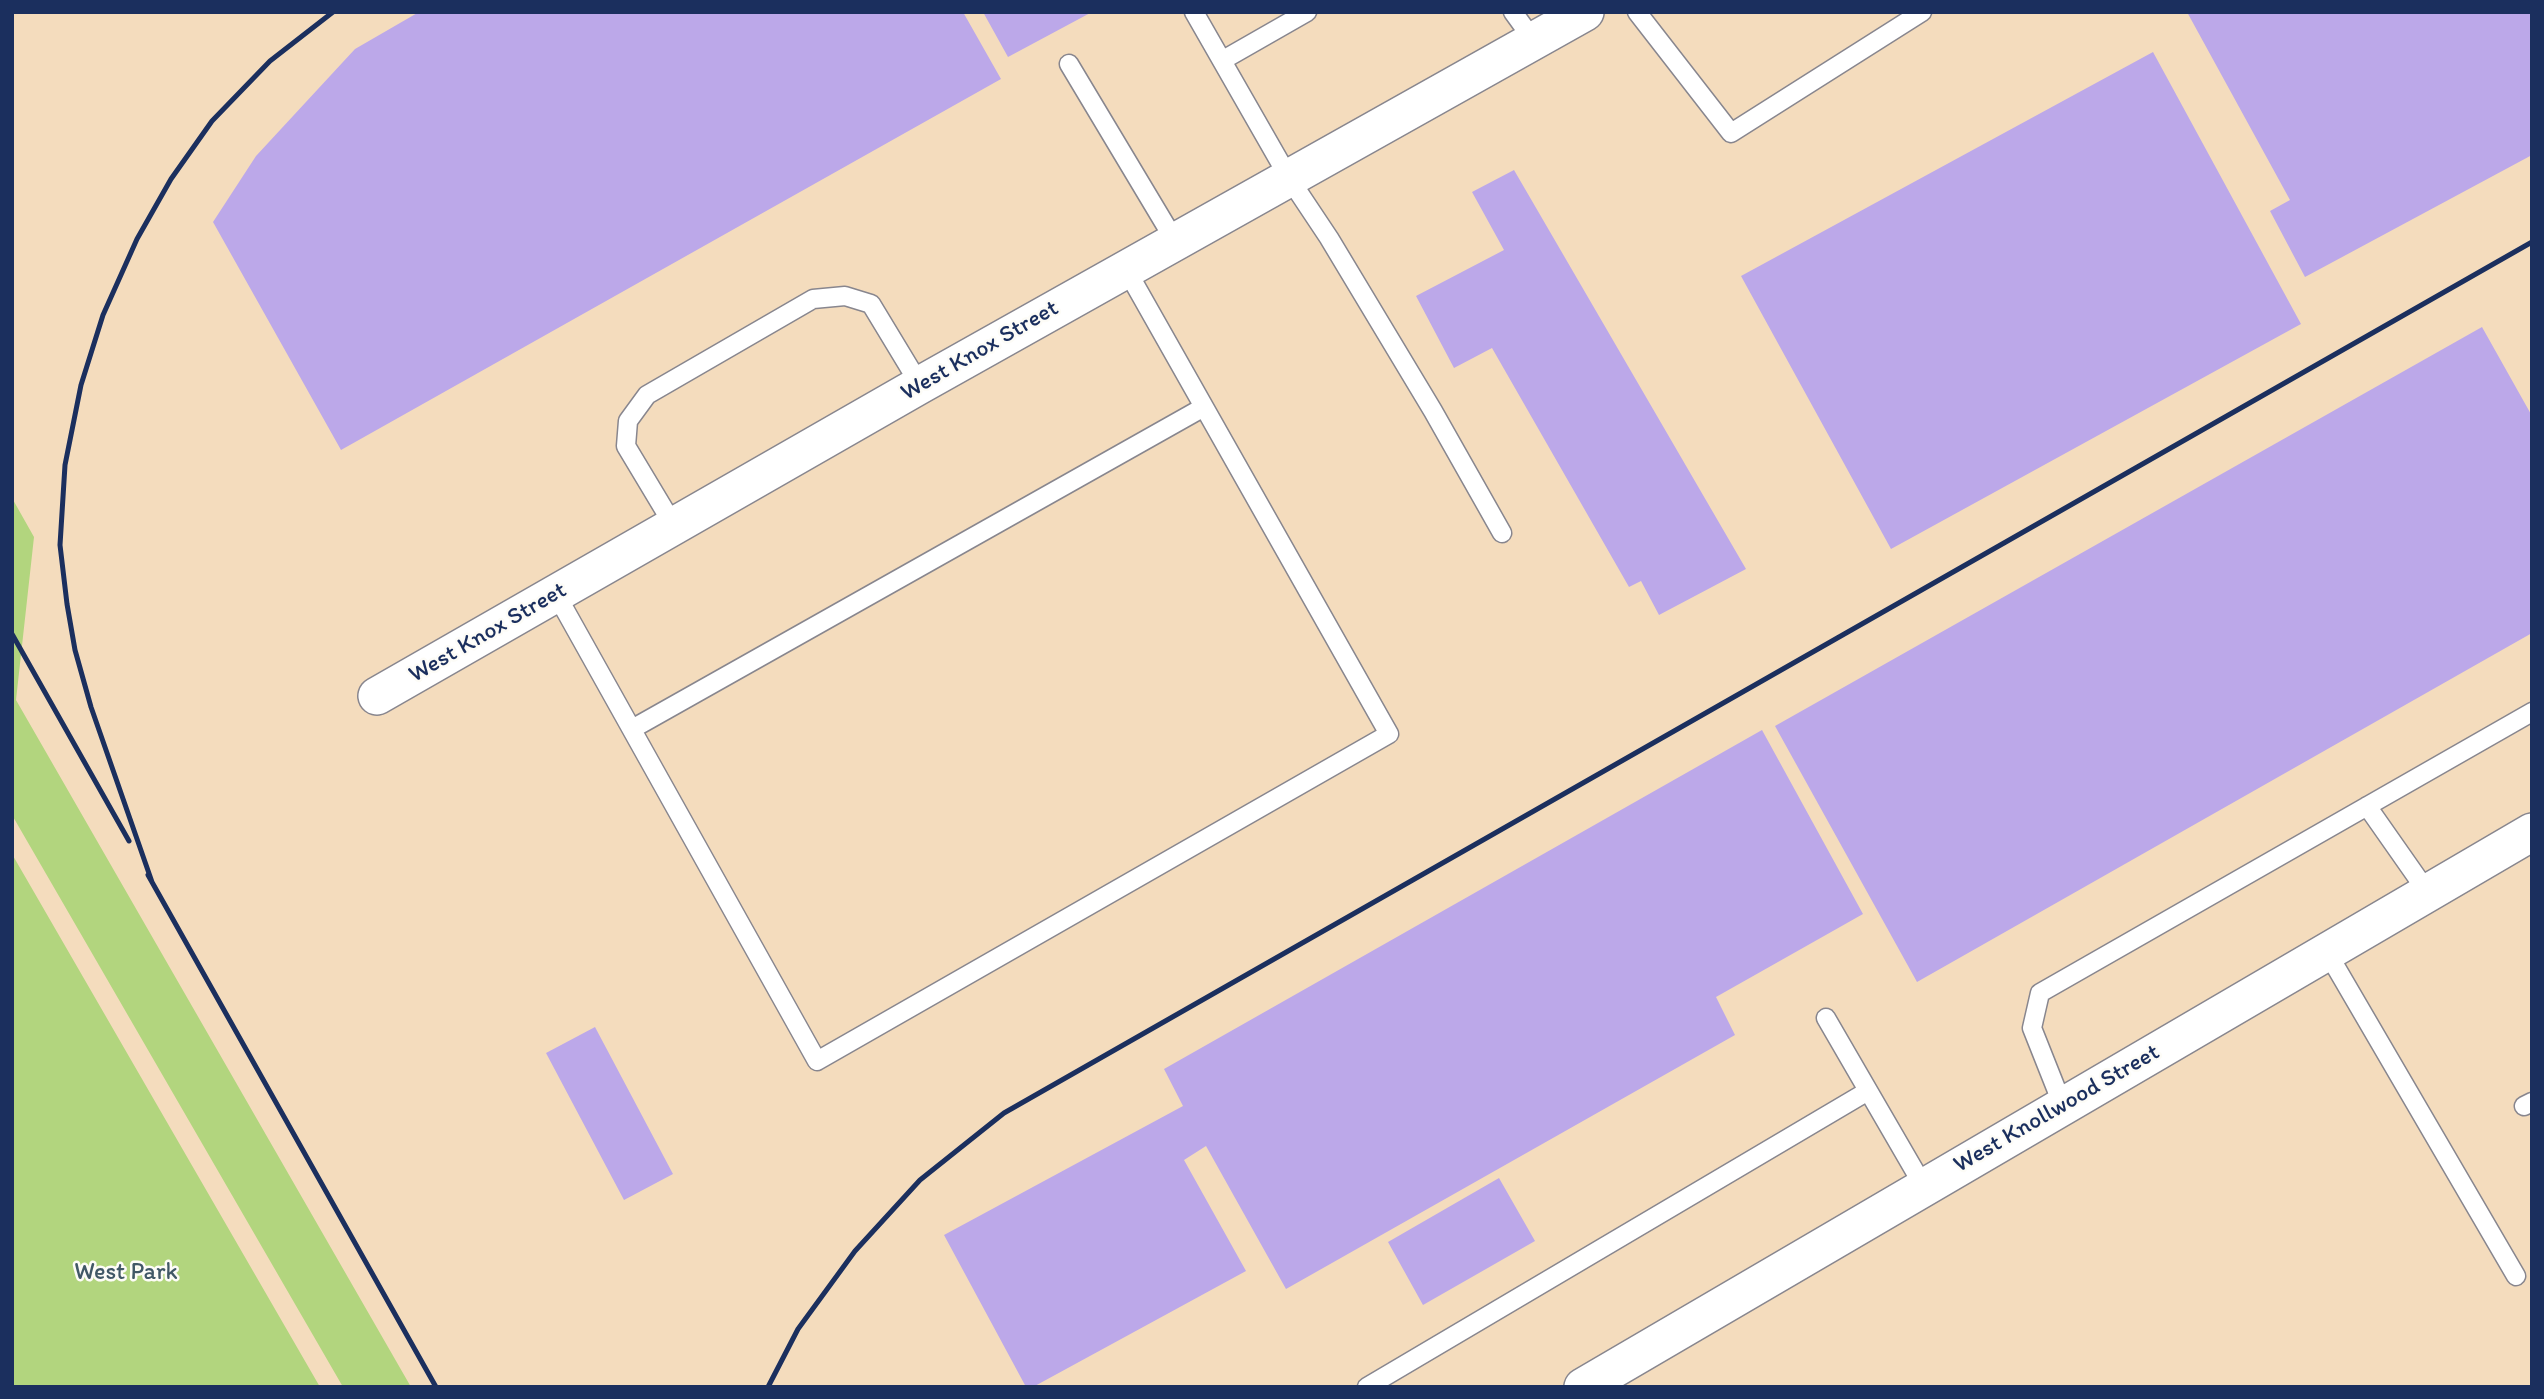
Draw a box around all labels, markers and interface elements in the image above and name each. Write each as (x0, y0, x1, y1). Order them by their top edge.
street label: West Knox Street (896, 294, 1064, 408)
street label: West Knox Street (404, 576, 572, 690)
street label: West Knollwood Street (1949, 1038, 2165, 1180)
park label: West Park (74, 1259, 178, 1287)

